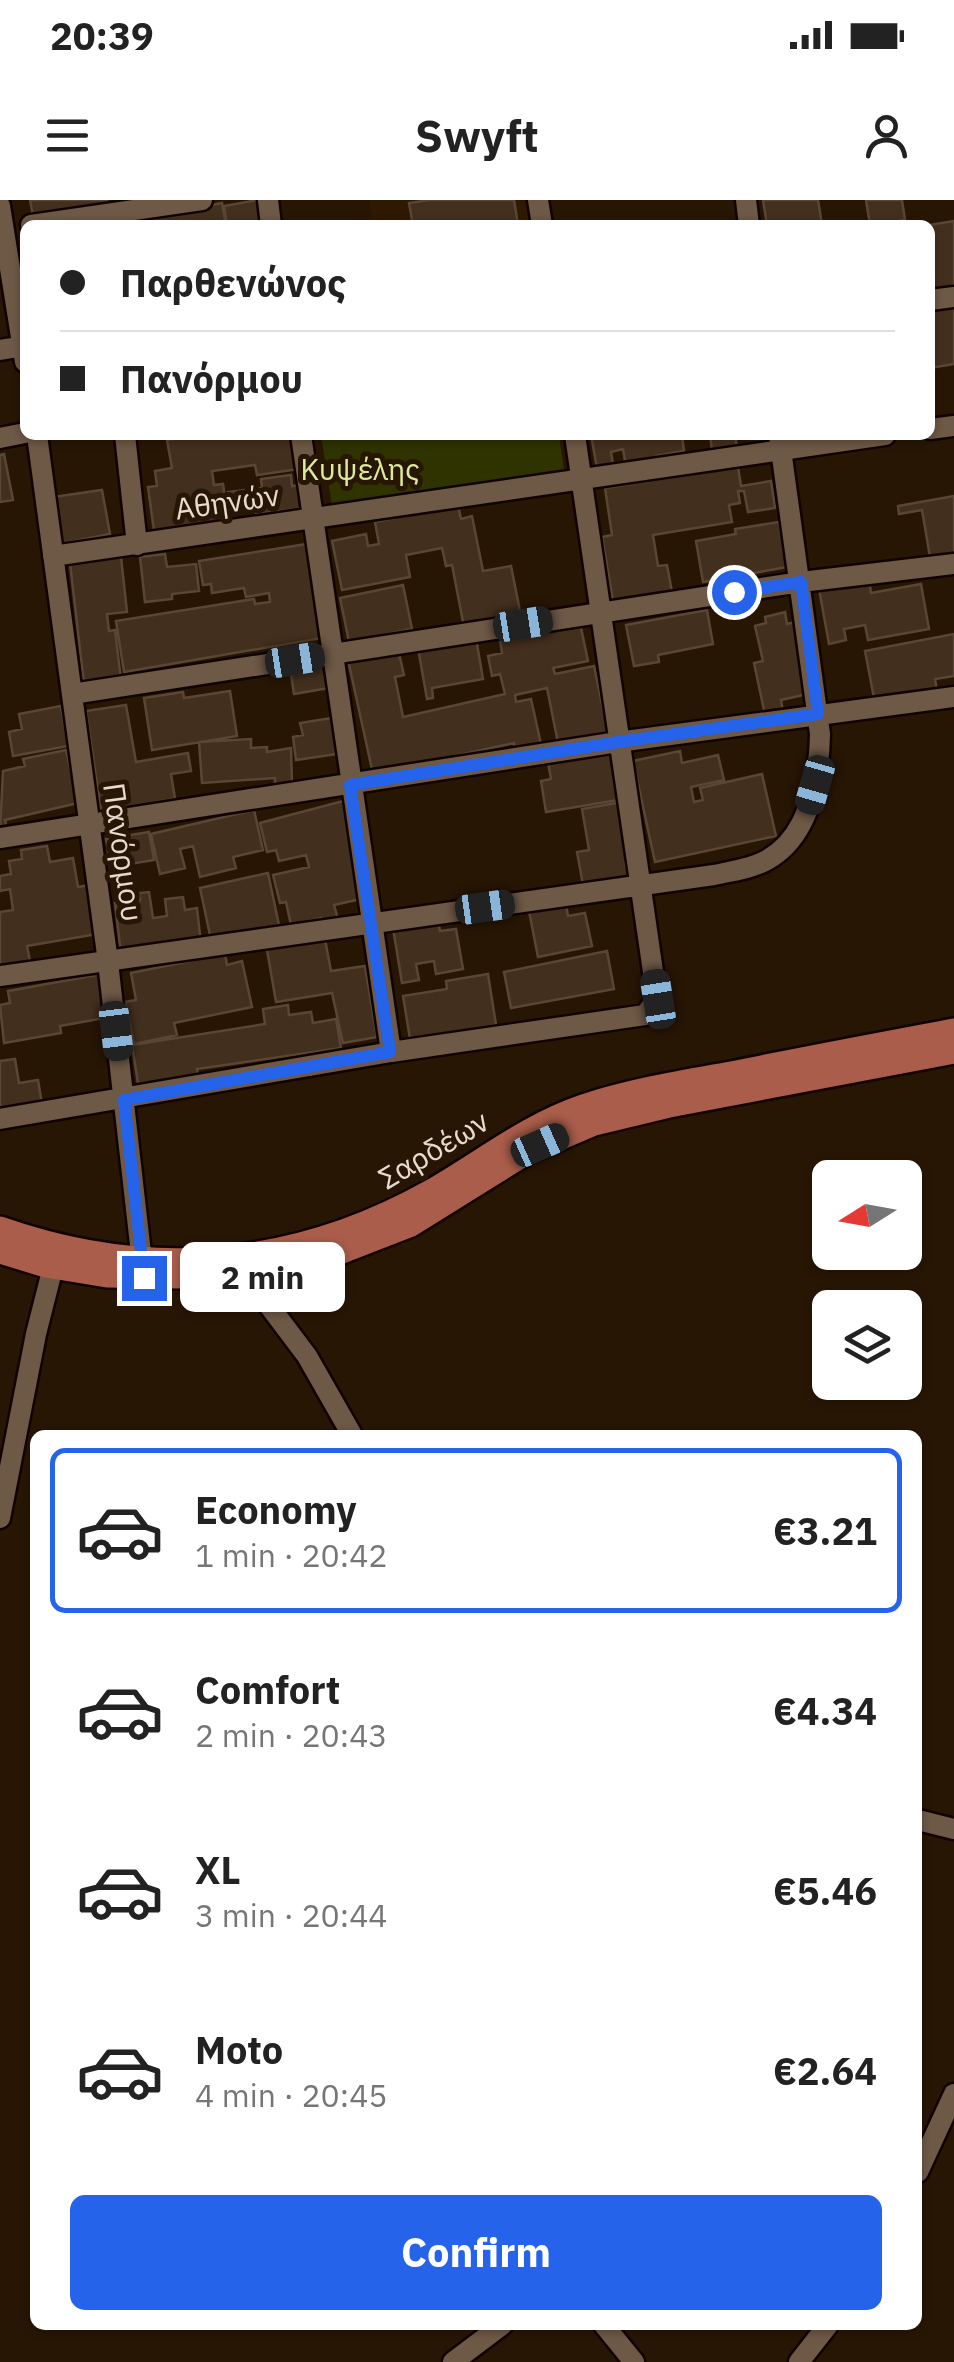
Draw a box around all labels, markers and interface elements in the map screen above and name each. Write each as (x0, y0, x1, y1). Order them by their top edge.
text: 20:39 (50, 11, 154, 60)
text: Swyft (415, 106, 539, 164)
icon: menu (40, 108, 95, 163)
icon: person (859, 108, 914, 163)
text: Παρθενώνος (120, 258, 347, 307)
text: Πανόρμου (120, 354, 303, 403)
park label: Κυψέλης (300, 449, 420, 488)
street label: Αθηνών (172, 474, 282, 528)
route start (712, 570, 757, 615)
car (491, 604, 555, 644)
car (263, 640, 327, 680)
car (792, 752, 838, 818)
street label: Πανόρμου (95, 780, 153, 924)
car (453, 888, 517, 926)
car (638, 967, 678, 1031)
car (97, 999, 135, 1063)
street label: Σαρδέων (371, 1101, 495, 1197)
car (506, 1119, 574, 1171)
north arrow (812, 1160, 922, 1270)
map controls (812, 1160, 922, 1400)
callout: 2 min (179, 1243, 344, 1313)
route end (122, 1256, 167, 1301)
text: 2 min (221, 1256, 304, 1298)
button: layers (812, 1290, 922, 1400)
text: Economy (195, 1485, 357, 1534)
icon: car (75, 1486, 165, 1576)
text: €3.21 (773, 1506, 877, 1555)
text: 1 min · 20:42 (195, 1534, 388, 1576)
text: Comfort (195, 1665, 340, 1714)
icon: car (75, 1666, 165, 1756)
text: €4.34 (773, 1686, 877, 1735)
text: 2 min · 20:43 (195, 1714, 388, 1756)
text: XL (195, 1845, 241, 1894)
icon: car (75, 1846, 165, 1936)
text: €5.46 (773, 1866, 877, 1915)
text: 3 min · 20:44 (195, 1894, 388, 1936)
text: Moto (195, 2025, 283, 2074)
icon: car (75, 2026, 165, 2116)
text: €2.64 (773, 2046, 877, 2095)
text: 4 min · 20:45 (195, 2074, 388, 2116)
button: Confirm (70, 2195, 882, 2310)

